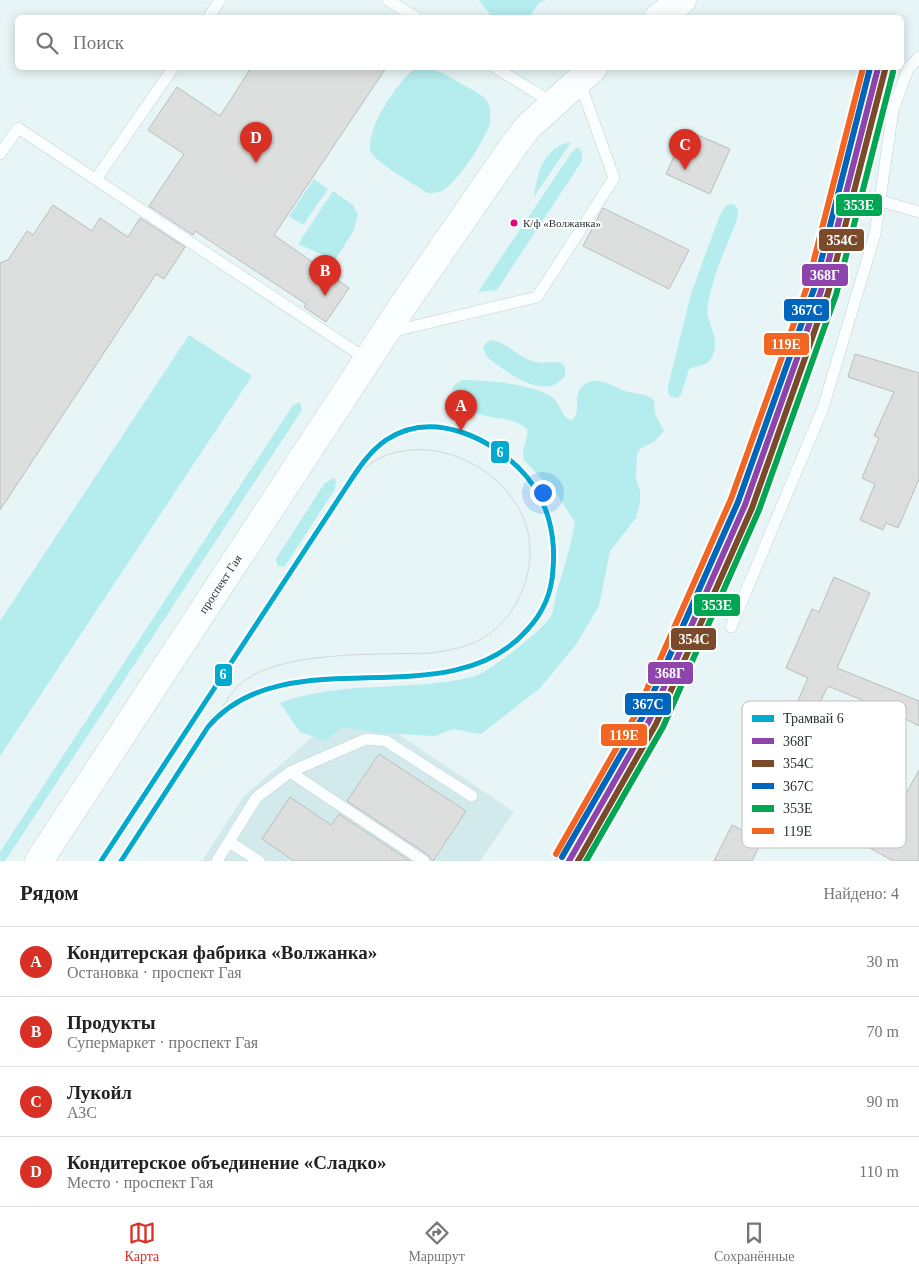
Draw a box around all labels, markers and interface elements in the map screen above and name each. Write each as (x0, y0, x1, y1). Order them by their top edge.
search box (15, 15, 904, 70)
icon: search (33, 29, 61, 57)
text: Поиск (73, 32, 124, 53)
pin: D (240, 122, 272, 163)
pin: C (669, 129, 701, 170)
line badge: 353Е (835, 193, 883, 217)
text: 353Е (844, 198, 874, 213)
place label: К/ф «Волжанка» (523, 217, 601, 229)
marker: К/ф «Волжанка» (509, 218, 519, 228)
line badge: 354С (818, 228, 865, 252)
text: 354С (826, 233, 858, 248)
pin: B (309, 255, 341, 296)
line badge: 368Г (801, 263, 849, 287)
text: 368Г (810, 268, 840, 283)
line badge: 367С (783, 298, 830, 322)
text: 367С (791, 303, 823, 318)
line badge: 119Е (763, 332, 810, 356)
text: 119Е (771, 337, 801, 352)
pin: A (445, 390, 477, 431)
line badge: 6 (490, 440, 510, 464)
text: 6 (497, 445, 504, 460)
your location (530, 480, 556, 506)
street label: проспект Гая (196, 552, 245, 616)
line badge: 353Е (693, 593, 741, 617)
text: 353Е (702, 598, 732, 613)
line badge: 354С (670, 627, 717, 651)
text: 354С (678, 632, 710, 647)
line badge: 368Г (647, 661, 694, 685)
line badge: 6 (214, 663, 233, 687)
text: 368Г (655, 666, 685, 681)
text: 6 (220, 667, 227, 682)
line badge: 367С (624, 692, 672, 716)
text: 367С (632, 697, 664, 712)
legend (742, 701, 906, 848)
text: Трамвай 6 (783, 711, 844, 726)
line badge: 119Е (600, 723, 648, 747)
text: 119Е (609, 728, 639, 743)
text: 368Г (783, 734, 812, 749)
text: 354С (783, 756, 813, 771)
text: 367С (783, 779, 813, 794)
text: 353Е (783, 801, 813, 816)
text: 119Е (783, 824, 812, 839)
text: Рядом (20, 881, 79, 905)
text: Найдено: 4 (824, 885, 899, 902)
text: Кондитерская фабрика «Волжанка» (67, 942, 377, 963)
text: A (30, 953, 42, 970)
text: 30 m (867, 953, 899, 970)
text: Остановка · проспект Гая (67, 964, 242, 981)
text: Продукты (67, 1012, 156, 1033)
text: B (31, 1023, 41, 1040)
text: 70 m (867, 1023, 899, 1040)
text: Супермаркет · проспект Гая (67, 1034, 258, 1051)
text: Лукойл (67, 1082, 132, 1103)
text: C (30, 1093, 42, 1110)
text: 90 m (867, 1093, 899, 1110)
text: АЗС (67, 1104, 97, 1121)
text: Кондитерское объединение «Сладко» (67, 1152, 386, 1173)
text: D (30, 1163, 42, 1180)
text: 110 m (859, 1163, 899, 1180)
text: Место · проспект Гая (67, 1174, 213, 1191)
tab: Карта (125, 1219, 159, 1265)
tab: Маршрут (408, 1219, 465, 1265)
tab: Сохранённые (714, 1219, 794, 1265)

